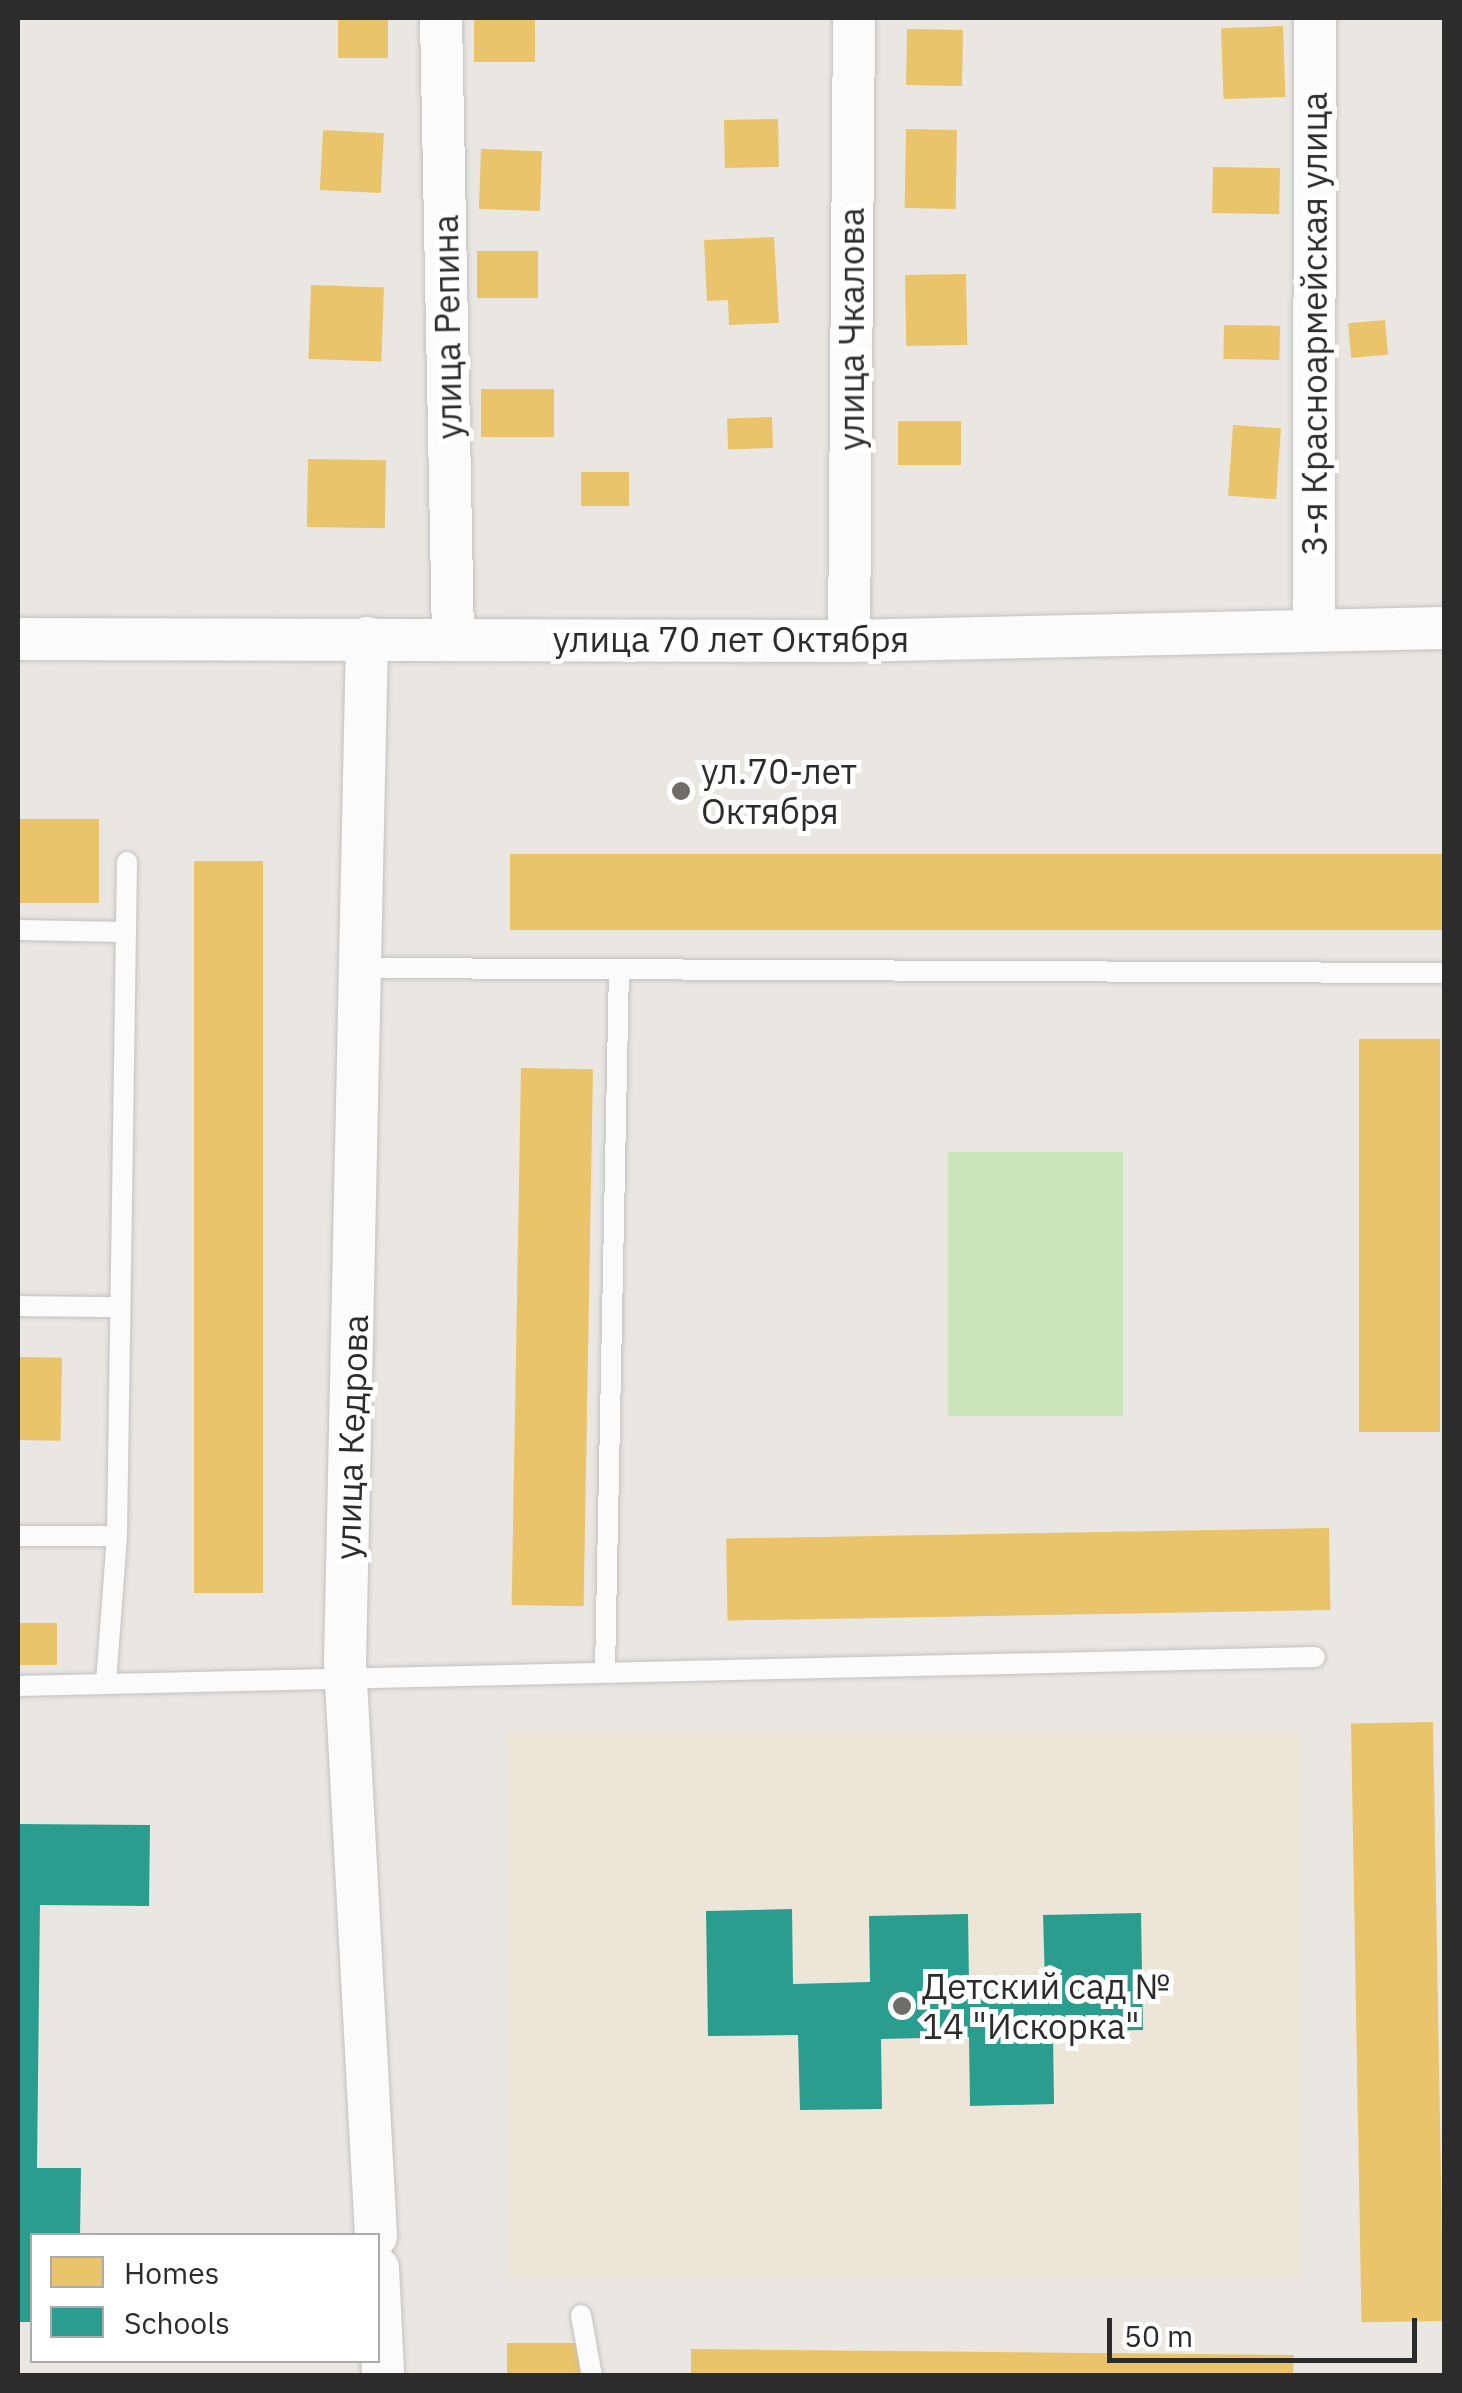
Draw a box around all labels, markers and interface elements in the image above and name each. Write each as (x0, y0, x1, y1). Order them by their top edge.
street label: 3-я Красноармейская улица (1293, 92, 1335, 556)
street label: улица Чкалова (830, 207, 872, 451)
street label: улица Репина (424, 214, 470, 440)
street label: улица 70 лет Октября (553, 618, 909, 660)
place label: ул.70-лет Октября (701, 750, 857, 832)
marker: ул.70-лет Октября (670, 780, 692, 802)
street label: улица Кедрова (326, 1314, 376, 1560)
place label: Детский сад № 14 "Искорка" (922, 1965, 1171, 2047)
marker: Детский сад № 14 "Искорка" (891, 1995, 913, 2017)
legend (30, 2233, 380, 2363)
text: Homes (124, 2253, 219, 2292)
scale bar (1112, 2298, 1422, 2360)
text: Schools (124, 2303, 230, 2342)
text: 50 m (1124, 2316, 1193, 2355)

